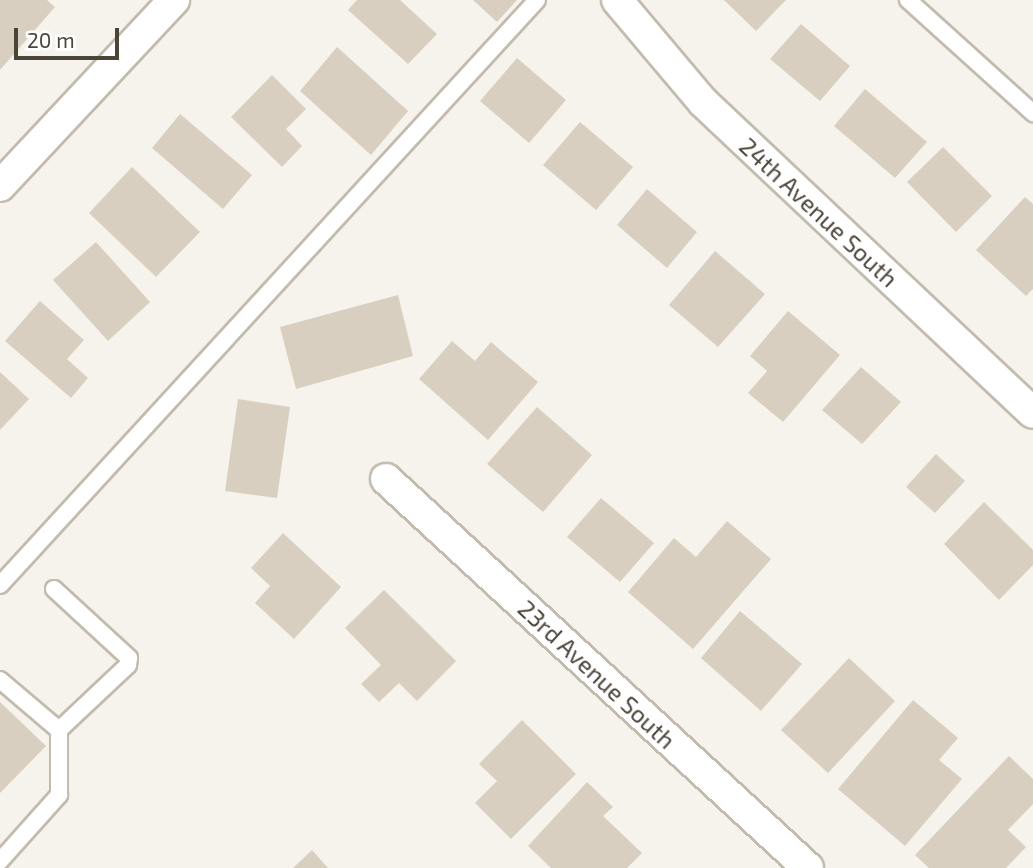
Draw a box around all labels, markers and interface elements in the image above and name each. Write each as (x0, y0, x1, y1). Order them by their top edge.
scale bar (18, 14, 122, 58)
text: 20 m (27, 27, 75, 52)
street label: 24th Avenue South (734, 131, 904, 293)
street label: 23rd Avenue South (512, 594, 682, 754)

